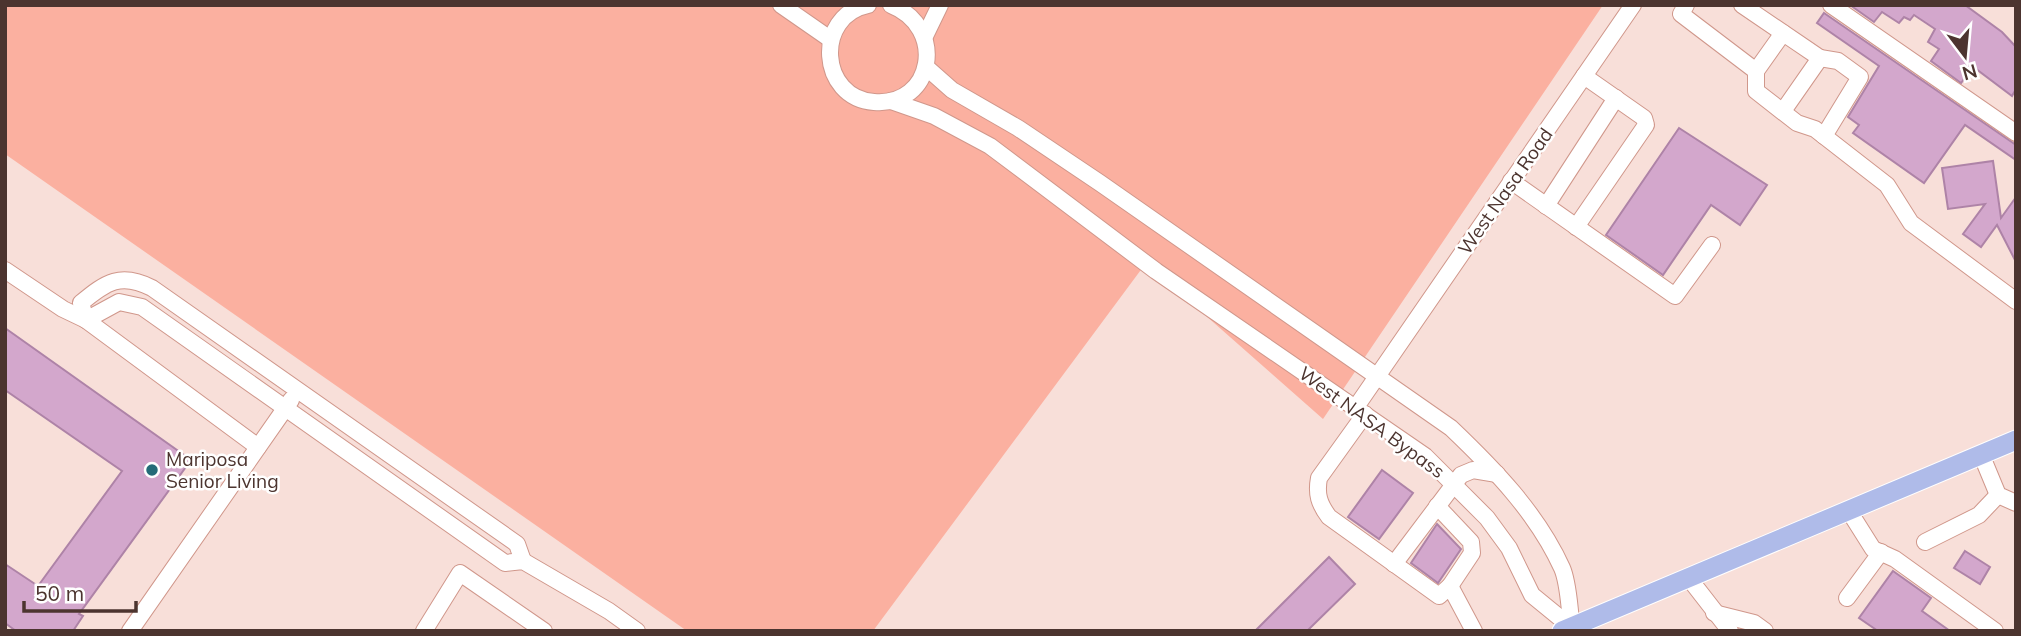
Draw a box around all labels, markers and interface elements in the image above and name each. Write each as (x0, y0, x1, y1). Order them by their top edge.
north arrow (1930, 21, 2000, 91)
text: N (1959, 59, 1980, 86)
street label: West Nasa Road (1452, 123, 1558, 259)
street label: West NASA Bypass (1294, 361, 1450, 483)
place label: Mariposa Senior Living (166, 447, 279, 493)
marker: Mariposa Senior Living (144, 462, 160, 478)
scale bar (24, 570, 136, 614)
text: 50 m (35, 580, 84, 606)

